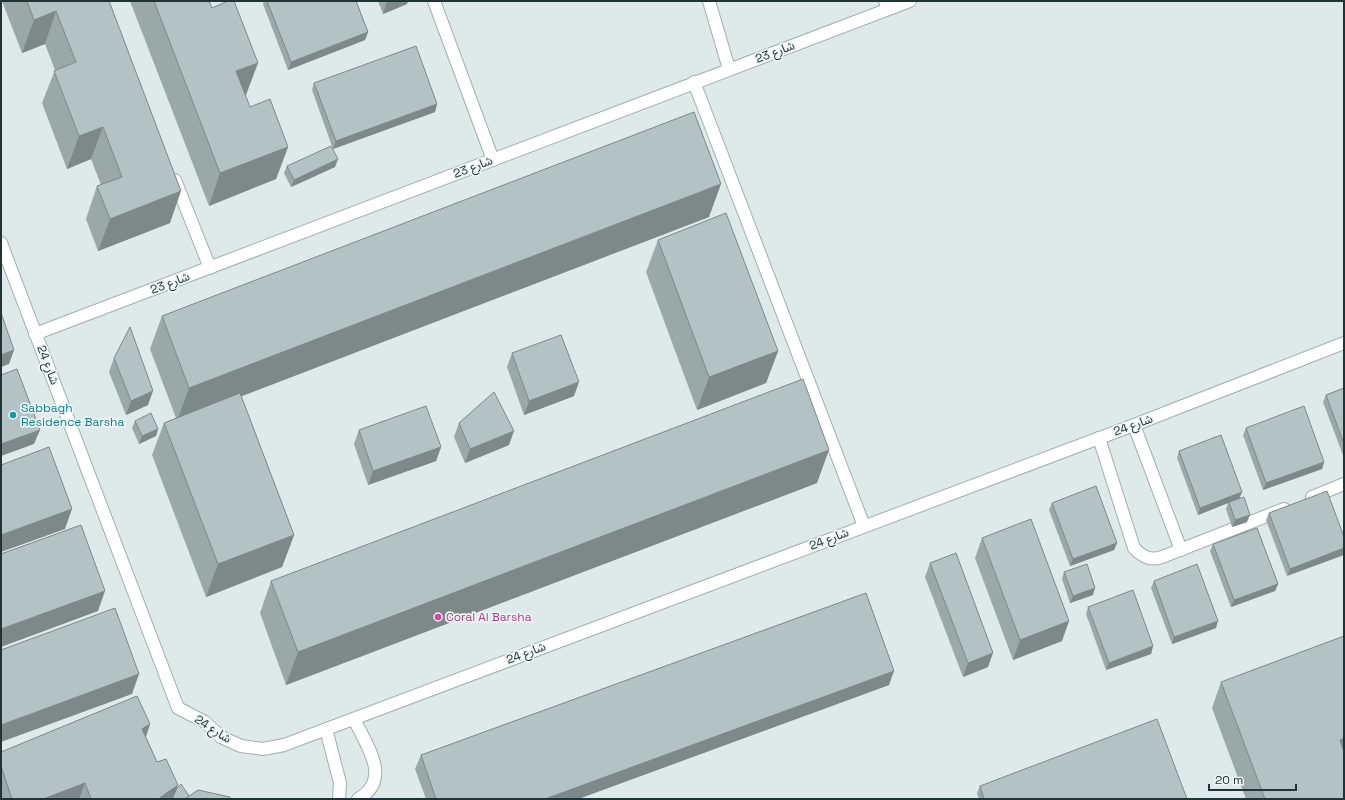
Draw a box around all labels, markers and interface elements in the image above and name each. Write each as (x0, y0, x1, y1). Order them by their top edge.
street label: شارع 23 (753, 37, 797, 68)
street label: شارع 23 (451, 152, 495, 183)
street label: شارع 23 (148, 268, 192, 299)
street label: شارع 24 (32, 343, 63, 387)
place label: Sabbagh Residence Barsha (21, 400, 124, 430)
marker: Sabbagh Residence Barsha (8, 410, 18, 420)
street label: شارع 24 (1111, 410, 1155, 440)
street label: شارع 24 (807, 524, 851, 555)
place label: Coral Al Barsha (446, 609, 532, 625)
marker: Coral Al Barsha (433, 612, 443, 622)
street label: شارع 24 (504, 638, 548, 669)
street label: شارع 24 (191, 711, 234, 748)
scale bar (1209, 766, 1296, 792)
text: 20 m (1215, 772, 1243, 788)

